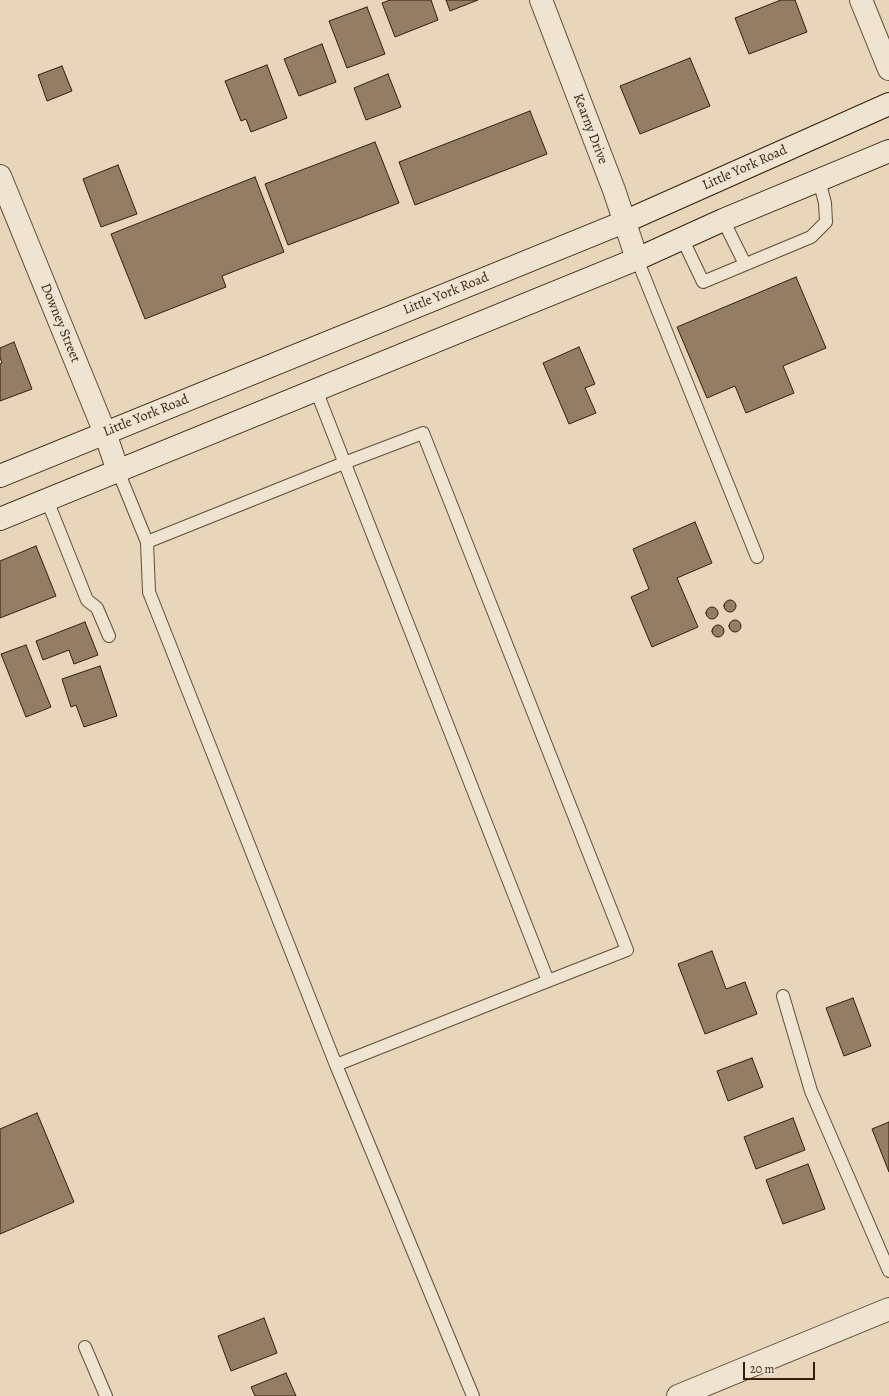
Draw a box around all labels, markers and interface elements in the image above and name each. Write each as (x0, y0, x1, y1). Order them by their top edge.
street label: Kearny Drive (569, 91, 611, 167)
street label: Little York Road (700, 142, 790, 194)
street label: Little York Road (401, 269, 491, 319)
street label: Downey Street (37, 281, 83, 365)
street label: Little York Road (101, 391, 191, 441)
scale bar (745, 1354, 817, 1380)
text: 20 m (750, 1361, 774, 1377)

